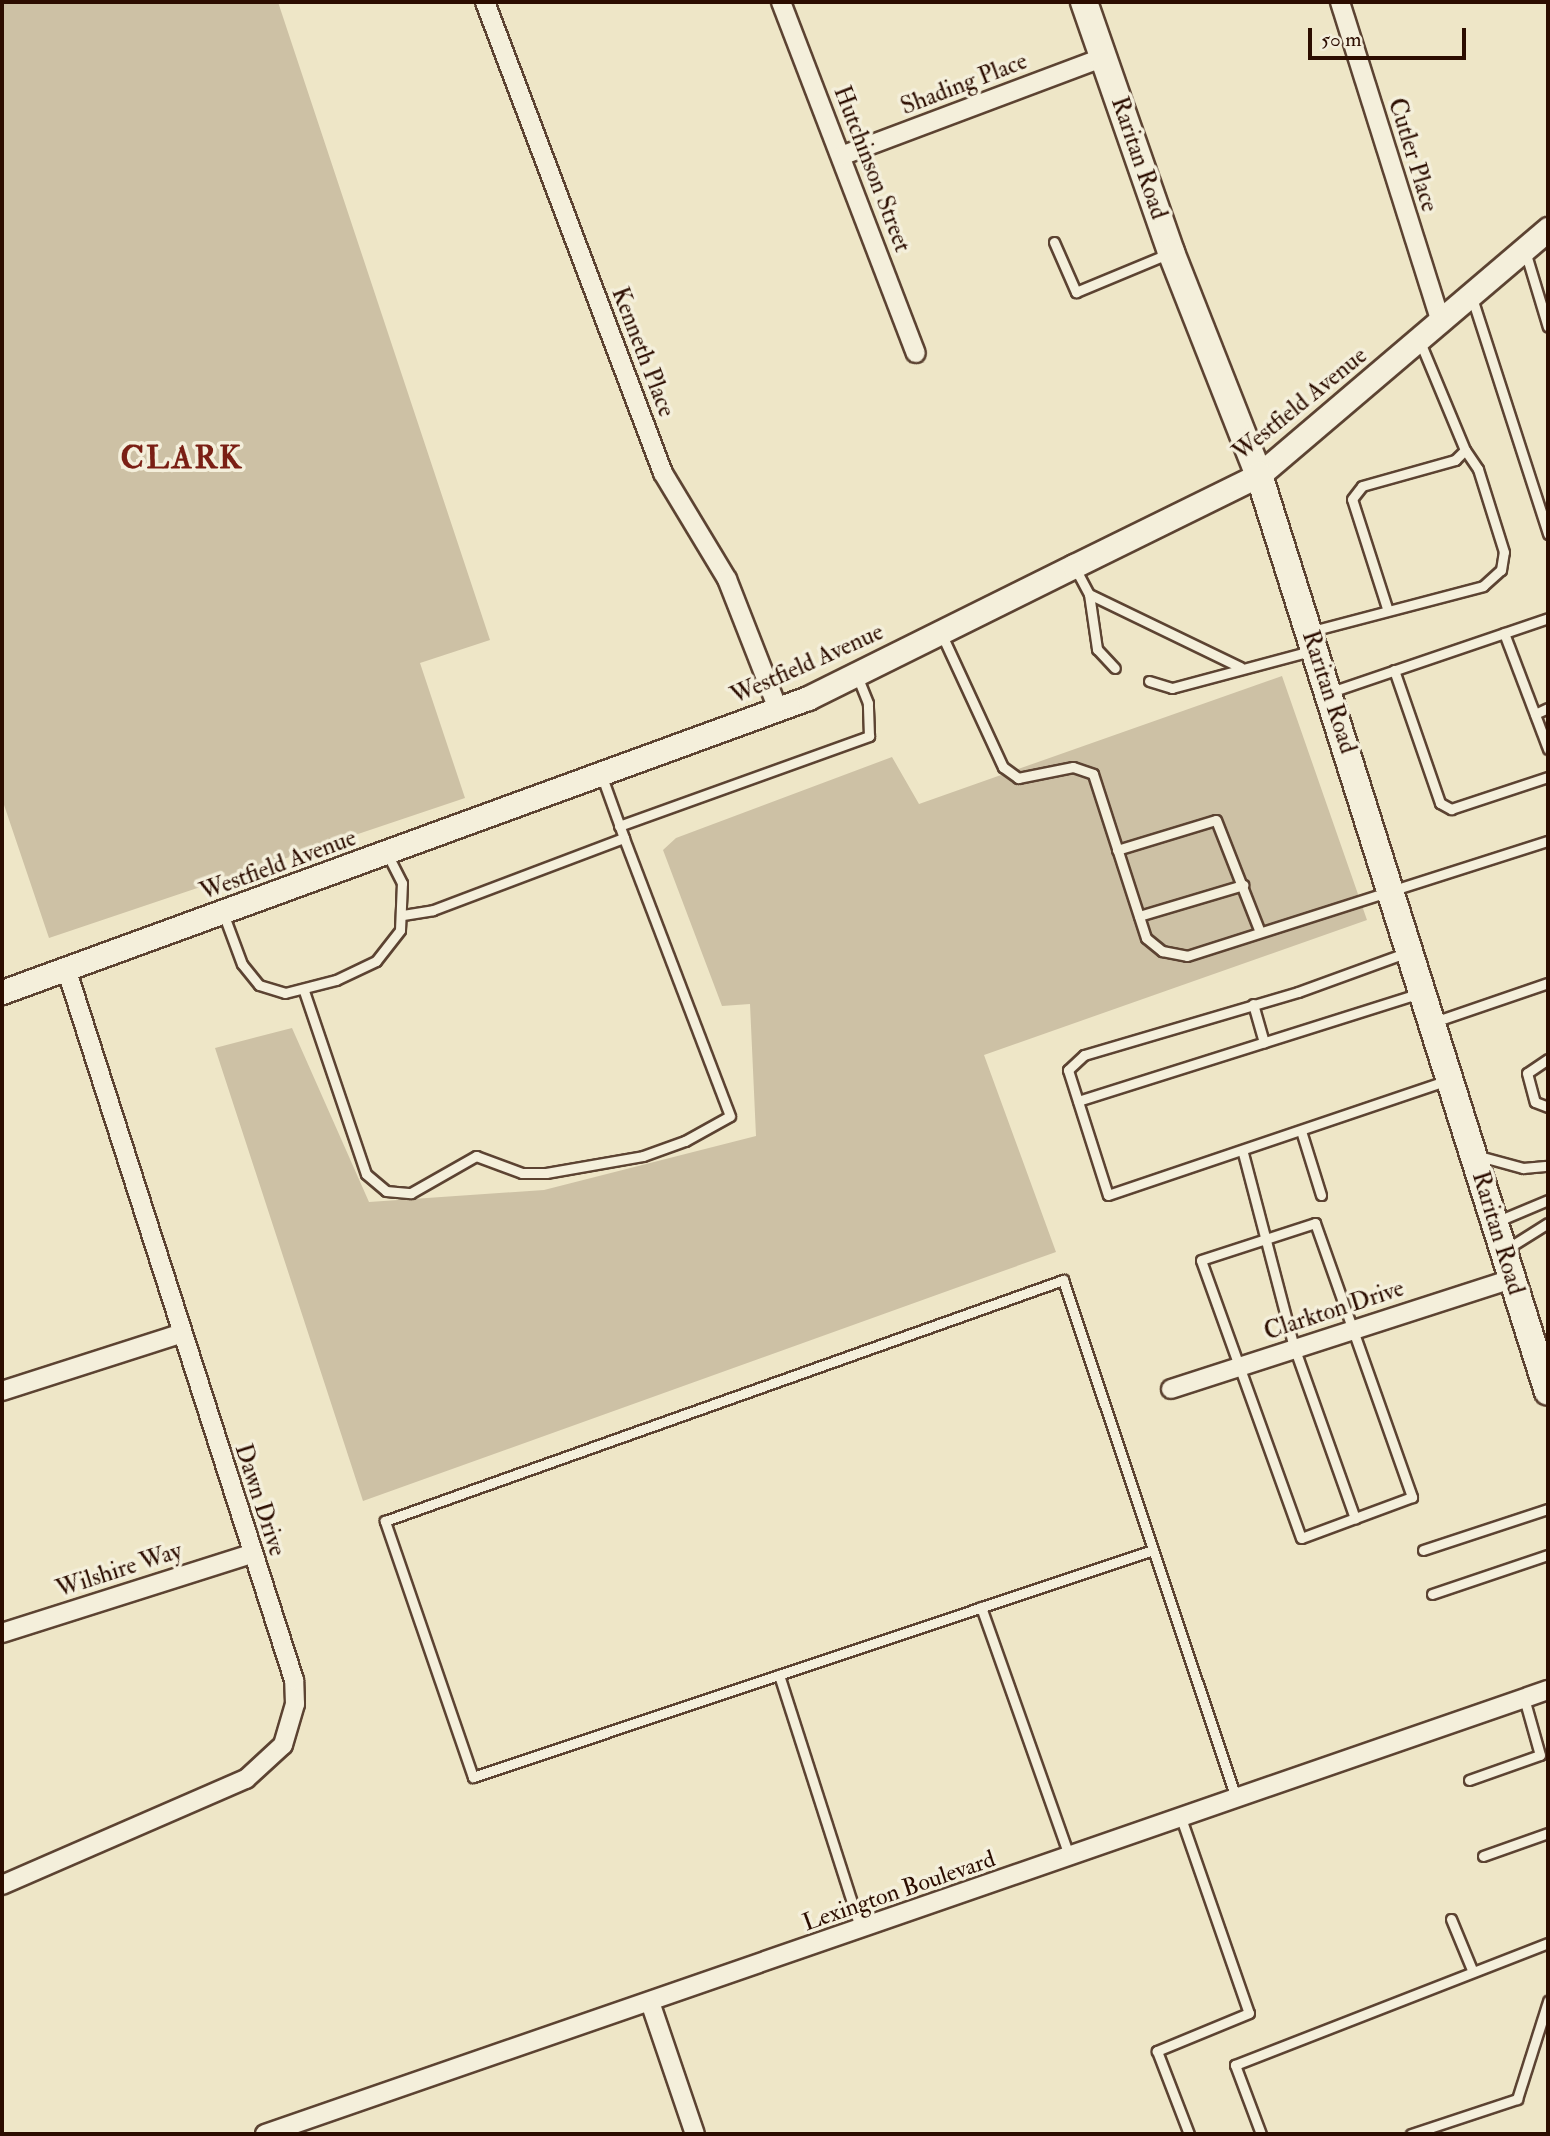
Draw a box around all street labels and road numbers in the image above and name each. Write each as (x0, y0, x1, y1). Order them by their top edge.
street label: Shading Place (897, 47, 1031, 121)
street label: Hutchinson Street (827, 82, 917, 256)
street label: Raritan Road (1105, 93, 1173, 223)
street label: Cutler Place (1382, 95, 1444, 215)
street label: Kenneth Place (605, 283, 681, 421)
street label: Westfield Avenue (1227, 341, 1373, 467)
street label: Westfield Avenue (726, 618, 888, 710)
street label: Raritan Road (1296, 627, 1362, 757)
street label: Westfield Avenue (196, 823, 360, 907)
street label: Raritan Road (1466, 1168, 1530, 1298)
street label: Clarkton Drive (1260, 1274, 1408, 1346)
street label: Dawn Drive (228, 1440, 292, 1560)
street label: Wilshire Way (52, 1536, 186, 1604)
street label: Lexington Boulevard (799, 1845, 999, 1937)

